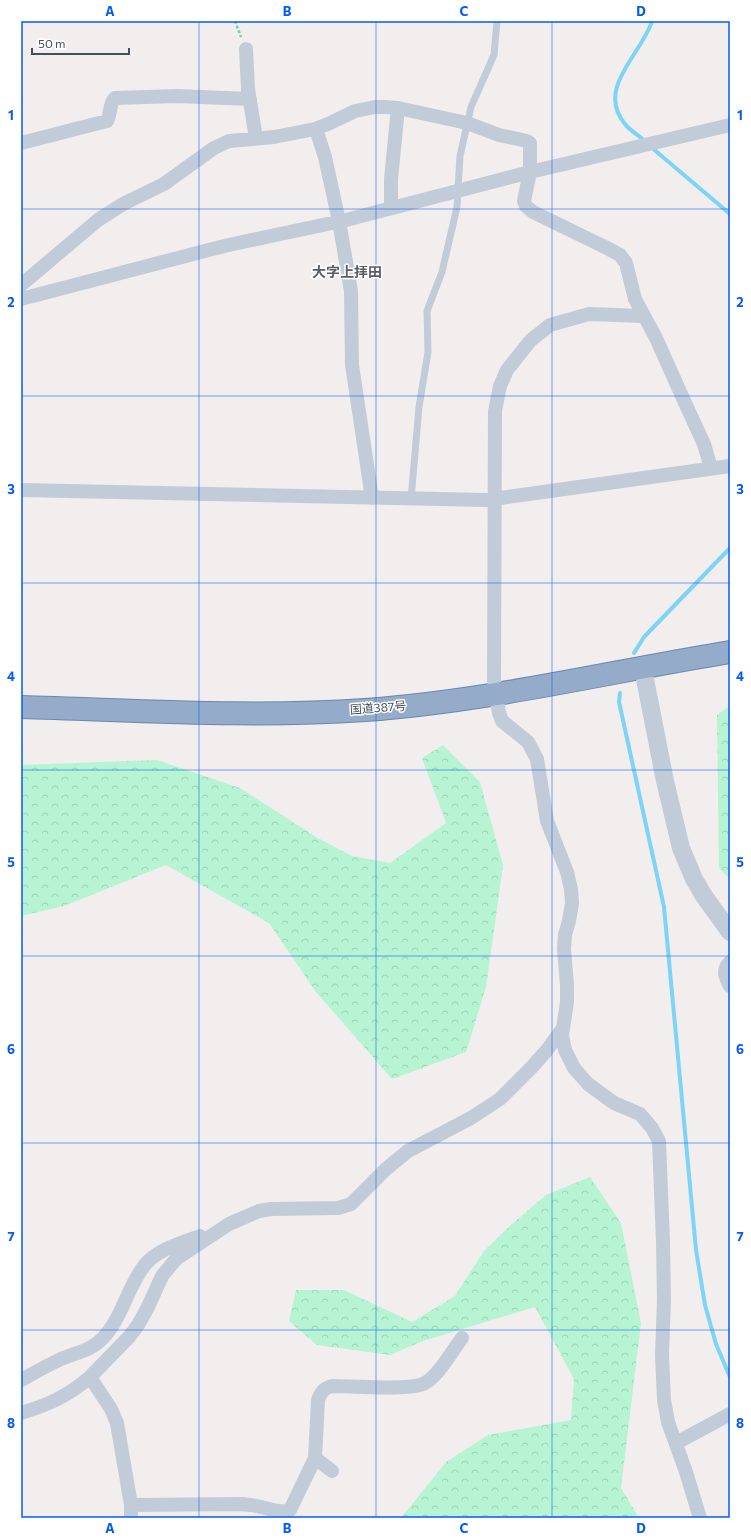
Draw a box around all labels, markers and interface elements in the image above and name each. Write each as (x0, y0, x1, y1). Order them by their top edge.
text: A (105, 3, 115, 19)
text: B (283, 3, 292, 19)
text: C (460, 3, 469, 19)
text: D (636, 3, 646, 19)
scale bar (32, 30, 129, 56)
text: 50 m (38, 36, 66, 50)
text: 1 (8, 107, 14, 123)
text: 1 (737, 107, 743, 123)
district label: 大字上拝田 (312, 263, 382, 280)
text: 2 (7, 294, 15, 310)
text: 2 (736, 294, 744, 310)
text: 3 (7, 481, 15, 497)
text: 3 (736, 481, 744, 497)
text: 4 (7, 668, 15, 684)
text: 4 (736, 668, 744, 684)
street label: 国道387号 (349, 698, 407, 716)
text: 5 (7, 854, 15, 870)
text: 5 (736, 854, 744, 870)
text: 6 (7, 1041, 15, 1057)
text: 6 (736, 1041, 744, 1057)
text: 7 (7, 1228, 15, 1244)
text: 7 (736, 1228, 744, 1244)
text: 8 (7, 1415, 15, 1431)
text: 8 (736, 1415, 744, 1431)
text: A (105, 1520, 115, 1536)
text: B (283, 1520, 292, 1536)
text: C (460, 1520, 469, 1536)
text: D (636, 1520, 646, 1536)

